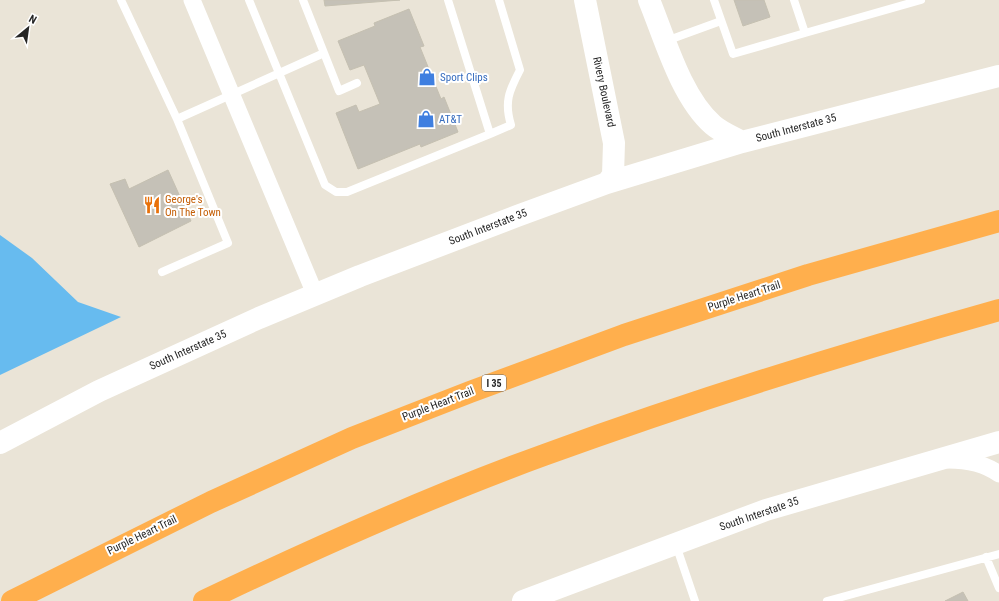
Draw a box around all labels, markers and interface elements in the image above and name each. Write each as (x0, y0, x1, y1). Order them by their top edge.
north arrow (8, 8, 48, 48)
text: N (27, 12, 39, 27)
street label: Rivery Boulevard (590, 56, 618, 128)
shop icon: Sport Clips (417, 67, 437, 87)
place label: Sport Clips (440, 71, 488, 84)
shop icon: AT&T (416, 109, 436, 129)
street label: South Interstate 35 (754, 111, 838, 145)
place label: AT&T (439, 113, 462, 126)
place label: George's On The Town (165, 193, 221, 219)
restaurant icon: George's On The Town (142, 195, 162, 215)
street label: South Interstate 35 (447, 206, 529, 248)
street label: Purple Heart Trail (706, 278, 782, 314)
street label: South Interstate 35 (148, 327, 228, 373)
road number: I 35 (482, 375, 506, 391)
street label: Purple Heart Trail (400, 384, 476, 424)
street label: South Interstate 35 (718, 494, 800, 534)
street label: Purple Heart Trail (105, 513, 179, 557)

